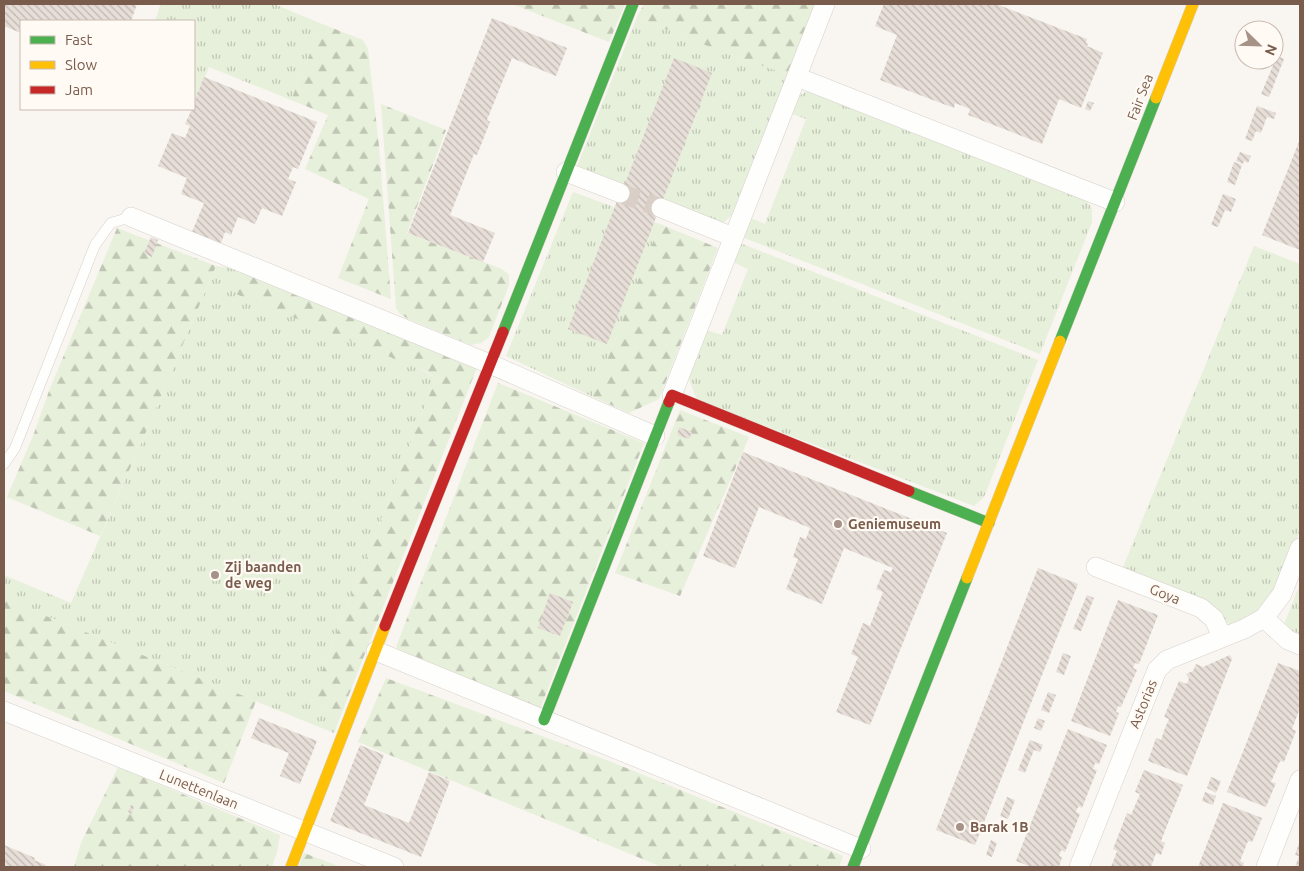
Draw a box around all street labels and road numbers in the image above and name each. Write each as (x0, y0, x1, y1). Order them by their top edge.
street label: Fair Sea (1124, 72, 1156, 122)
street label: Goya (1147, 581, 1183, 607)
street label: Astorias (1126, 677, 1160, 731)
street label: Lunettenlaan (157, 766, 241, 812)

